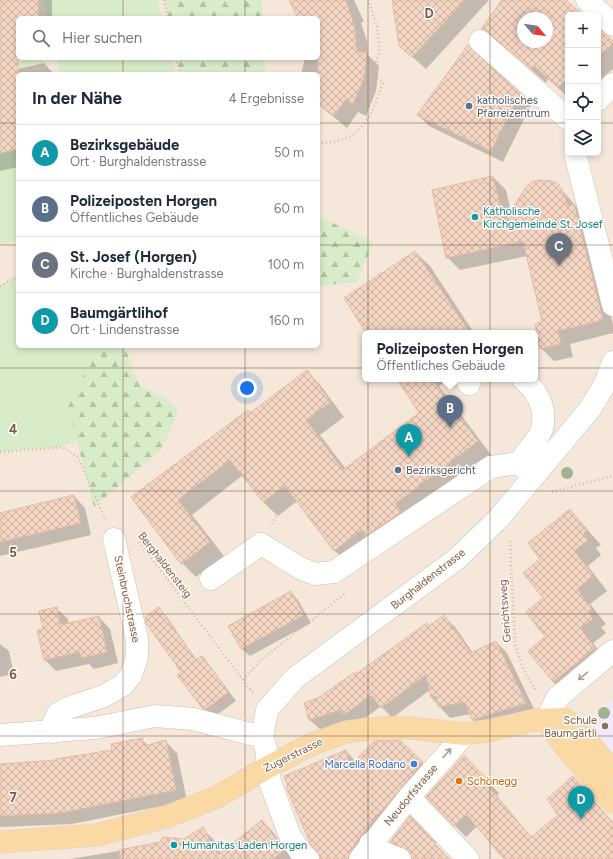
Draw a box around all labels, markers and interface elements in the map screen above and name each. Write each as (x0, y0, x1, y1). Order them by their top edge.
text: D (424, 6, 434, 21)
north arrow (517, 12, 553, 48)
map controls (565, 12, 601, 156)
button: + (565, 12, 601, 48)
search box (16, 16, 320, 60)
icon: search (30, 27, 52, 49)
text: Hier suchen (62, 29, 142, 47)
button: − (565, 48, 601, 84)
button: locate (565, 84, 601, 120)
text: In der Nähe (32, 88, 122, 108)
text: 4 Ergebnisse (229, 91, 304, 106)
place label: katholisches Pfarreizentrum (477, 94, 550, 120)
marker: katholisches Pfarreizentrum (464, 101, 474, 111)
button: layers (565, 120, 601, 156)
text: Bezirksgebäude (70, 136, 179, 154)
text: A (40, 145, 50, 160)
text: 50 m (274, 145, 304, 160)
text: Ort · Burghaldenstrasse (70, 154, 206, 169)
text: Polizeiposten Horgen (70, 192, 217, 210)
text: B (41, 201, 49, 216)
text: 60 m (274, 201, 304, 216)
place label: Katholische Kirchgemeinde St. Josef (483, 205, 604, 231)
text: Öffentliches Gebäude (70, 210, 199, 225)
marker: Katholische Kirchgemeinde St. Josef (470, 212, 480, 222)
pin: C (546, 233, 572, 266)
text: St. Josef (Horgen) (70, 248, 197, 266)
text: C (40, 257, 50, 272)
text: 100 m (268, 257, 304, 272)
text: Kirche · Burghaldenstrasse (70, 266, 224, 281)
text: Baumgärtlihof (70, 304, 168, 322)
text: D (40, 313, 50, 328)
text: 160 m (269, 313, 304, 328)
text: Ort · Lindenstrasse (70, 322, 179, 337)
popup (362, 330, 538, 382)
text: Polizeiposten Horgen (376, 340, 524, 358)
text: Öffentliches Gebäude (376, 358, 505, 373)
your location (237, 378, 257, 398)
pin: B (437, 395, 463, 428)
text: 4 (9, 422, 17, 437)
pin: A (396, 424, 422, 457)
place label: Bezirksgericht (406, 464, 476, 477)
marker: Bezirksgericht (393, 465, 403, 475)
street label: Berghaldensteig (135, 530, 195, 600)
text: 5 (9, 545, 17, 560)
street label: Burghaldenstrasse (388, 546, 468, 612)
street label: Steinbruchstrasse (111, 554, 143, 644)
street label: Gerichtsweg (496, 579, 514, 643)
text: 6 (9, 667, 17, 682)
one-way arrow (578, 671, 589, 680)
place label: Schule Baumgärtli (544, 714, 597, 740)
marker: Schule Baumgärtli (600, 721, 610, 731)
street label: Zugerstrasse (261, 735, 325, 775)
one-way arrow (442, 748, 452, 758)
place label: Marcella Rodano (324, 758, 406, 771)
marker: Marcella Rodano (409, 759, 419, 769)
street label: Neudorfstrasse (382, 762, 440, 828)
place label: Schönegg (467, 775, 517, 788)
marker: Schönegg (454, 776, 464, 786)
pin: D (568, 786, 594, 819)
text: 7 (9, 790, 17, 805)
place label: Humanitas Laden Horgen (182, 839, 307, 852)
marker: Humanitas Laden Horgen (169, 840, 179, 850)

